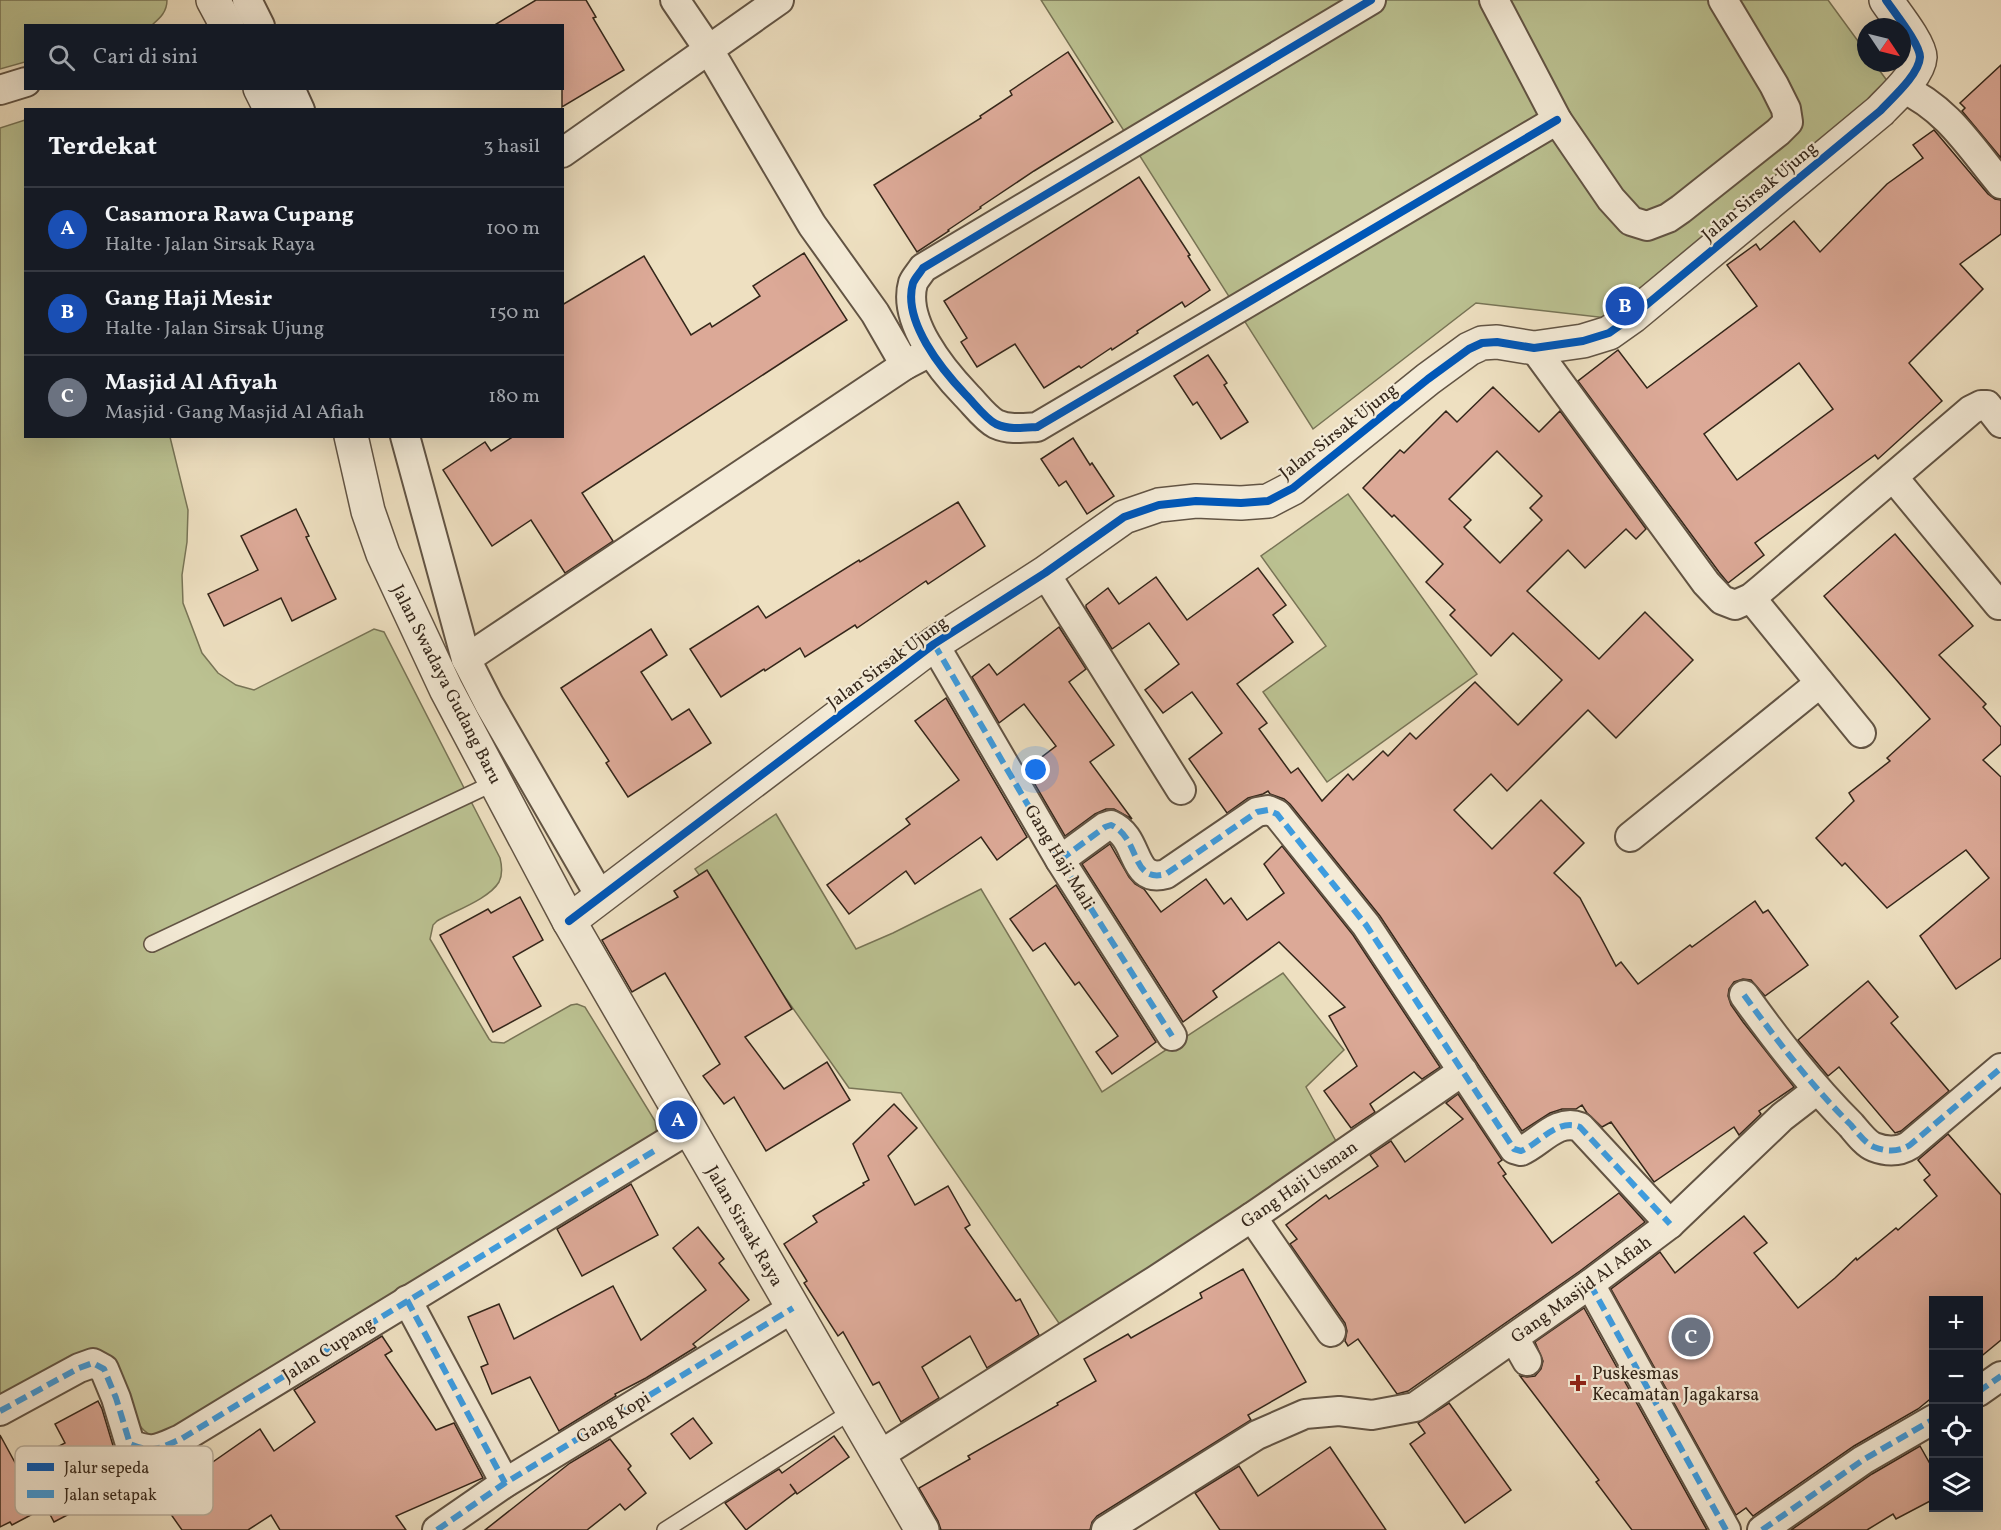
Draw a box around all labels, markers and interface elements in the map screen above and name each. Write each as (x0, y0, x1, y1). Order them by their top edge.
north arrow (1857, 18, 1911, 72)
search box (24, 24, 564, 90)
icon: search (45, 41, 78, 74)
text: Cari di sini (93, 42, 198, 73)
text: Terdekat (48, 129, 157, 165)
text: 3 hasil (483, 133, 540, 161)
street label: Jalan Sirsak Ujung (1697, 136, 1823, 248)
text: Casamora Rawa Cupang (105, 200, 354, 231)
text: A (60, 215, 75, 243)
text: 100 m (486, 215, 540, 243)
text: Halte · Jalan Sirsak Raya (105, 231, 315, 259)
text: Gang Haji Mesir (105, 284, 272, 315)
pin: B (1606, 284, 1644, 328)
text: B (61, 299, 74, 327)
text: 150 m (489, 299, 540, 327)
text: Halte · Jalan Sirsak Ujung (105, 315, 324, 343)
text: Masjid Al Afiyah (105, 368, 278, 399)
street label: Jalan Sirsak Ujung (1275, 378, 1403, 486)
text: C (61, 383, 74, 411)
text: 180 m (488, 383, 540, 411)
text: Masjid · Gang Masjid Al Afiah (105, 399, 364, 427)
street label: Jalan Swadaya Gudang Baru (384, 580, 507, 789)
street label: Jalan Sirsak Ujung (822, 611, 953, 716)
your location (1021, 755, 1050, 784)
street label: Gang Haji Mali (1017, 800, 1100, 915)
pin: A (658, 1098, 698, 1142)
street label: Gang Haji Usman (1236, 1135, 1364, 1235)
street label: Jalan Sirsak Raya (699, 1162, 789, 1292)
street label: Gang Masjid Al Afiah (1506, 1230, 1658, 1350)
map controls (1929, 1296, 1983, 1512)
button: + (1929, 1296, 1983, 1350)
street label: Jalan Cupang (278, 1312, 380, 1389)
pin: C (1672, 1314, 1710, 1360)
button: − (1929, 1350, 1983, 1404)
place label: Puskesmas Kecamatan Jagakarsa (1592, 1362, 1759, 1408)
marker: Puskesmas Kecamatan Jagakarsa (1569, 1374, 1587, 1392)
street label: Gang Kopi (572, 1386, 656, 1450)
button: locate (1929, 1404, 1983, 1458)
legend (15, 1446, 213, 1515)
text: Jalur sepeda (64, 1458, 149, 1480)
button: layers (1929, 1458, 1983, 1512)
text: Jalan setapak (64, 1485, 157, 1507)

